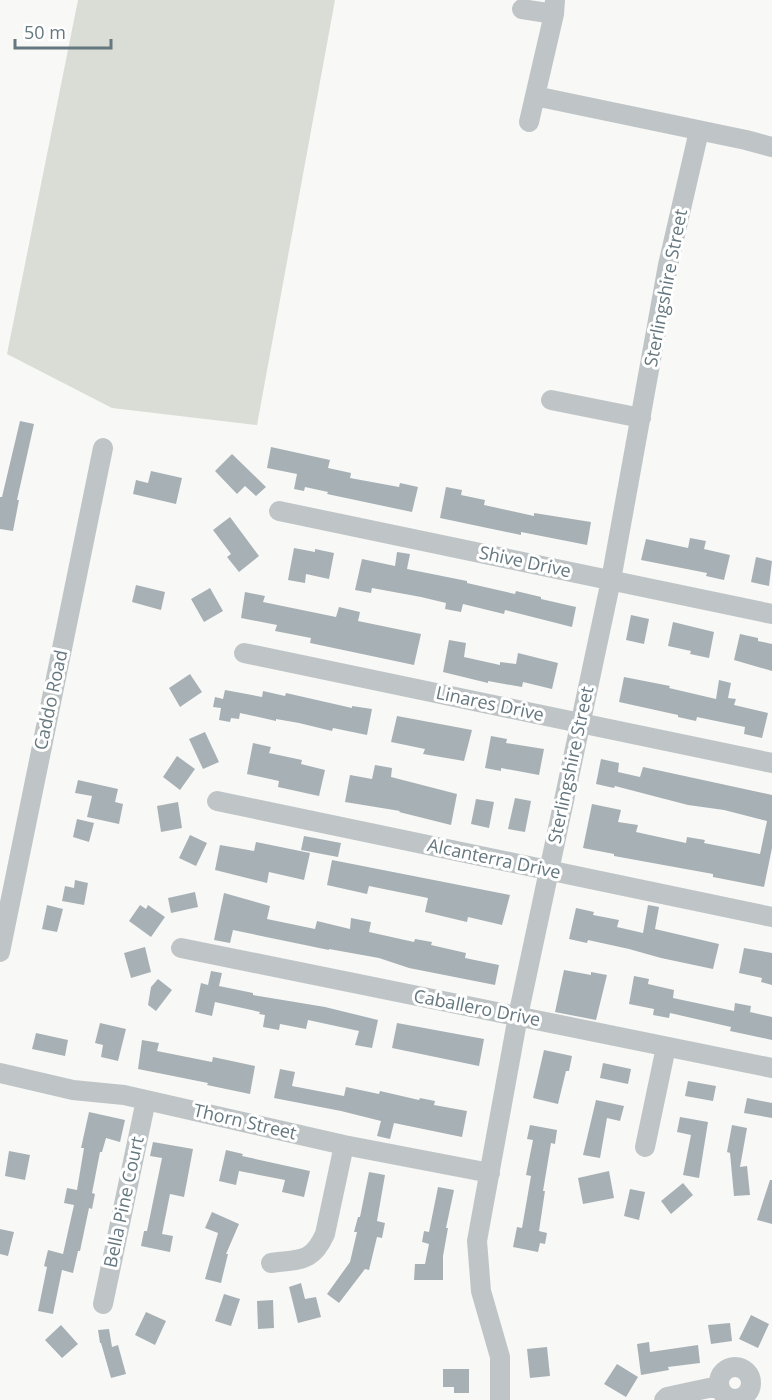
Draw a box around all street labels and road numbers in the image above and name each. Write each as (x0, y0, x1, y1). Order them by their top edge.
street label: Sterlingshire Street (638, 207, 692, 369)
street label: Shive Drive (477, 540, 573, 582)
street label: Caddo Road (28, 647, 72, 752)
street label: Linares Drive (434, 680, 546, 726)
street label: Sterlingshire Street (542, 684, 598, 846)
street label: Alcanterra Drive (425, 832, 563, 884)
street label: Caballero Drive (412, 983, 543, 1031)
street label: Thorn Street (191, 1098, 299, 1145)
street label: Bella Pine Court (97, 1134, 149, 1270)

